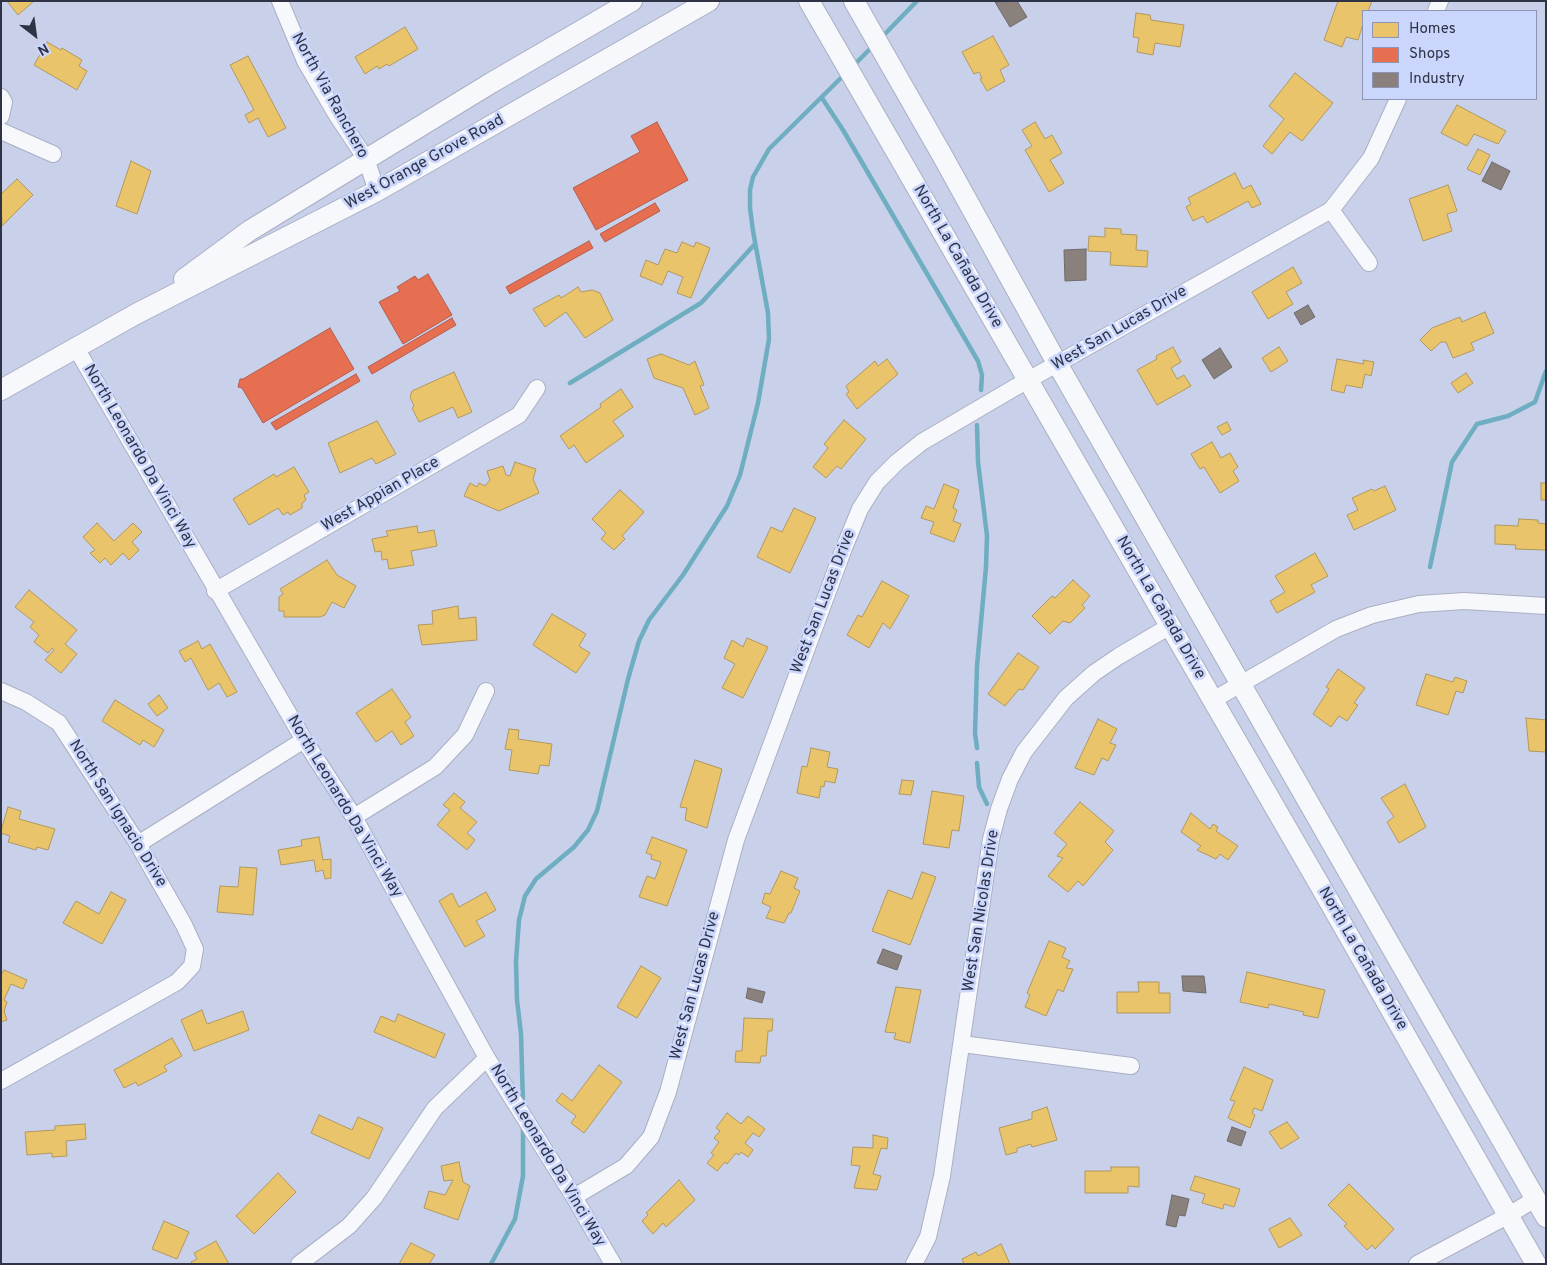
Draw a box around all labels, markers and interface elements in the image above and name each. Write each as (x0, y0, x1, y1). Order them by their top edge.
north arrow (10, 10, 60, 60)
legend (1362, 10, 1537, 100)
text: Homes (1409, 20, 1456, 39)
street label: North Via Ranchero (286, 30, 372, 162)
text: N (34, 39, 51, 58)
text: Shops (1409, 45, 1450, 64)
text: Industry (1409, 70, 1465, 89)
street label: West Orange Grove Road (342, 111, 508, 215)
street label: North La Cañada Drive (908, 182, 1006, 332)
street label: West San Lucas Drive (1049, 282, 1191, 376)
street label: North Leonardo Da Vinci Way (78, 362, 200, 552)
street label: West Appian Place (319, 454, 443, 536)
street label: West San Lucas Drive (788, 527, 860, 677)
street label: North La Cañada Drive (1111, 533, 1209, 683)
street label: North Leonardo Da Vinci Way (282, 712, 406, 902)
street label: North San Ignacio Drive (64, 737, 170, 891)
street label: West San Nicolas Drive (960, 829, 1004, 993)
street label: North La Cañada Drive (1313, 884, 1411, 1034)
street label: West San Lucas Drive (667, 910, 725, 1062)
street label: North Leonardo Da Vinci Way (485, 1061, 609, 1251)

